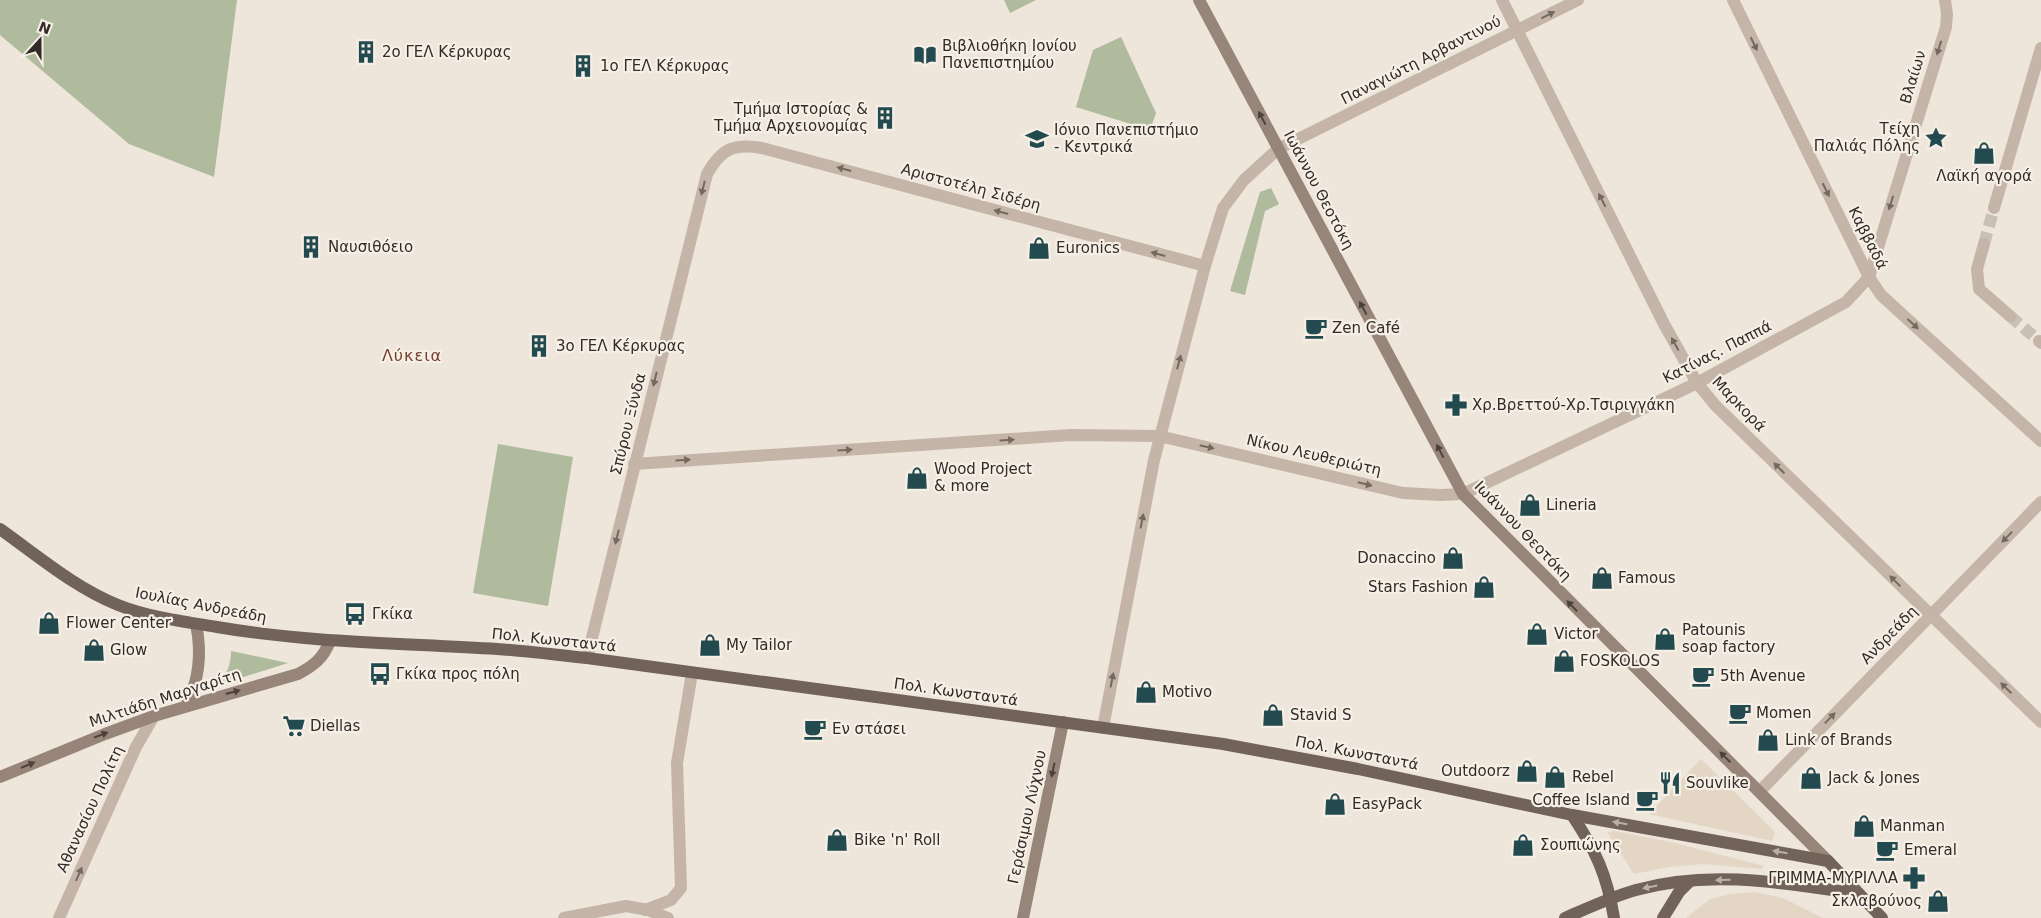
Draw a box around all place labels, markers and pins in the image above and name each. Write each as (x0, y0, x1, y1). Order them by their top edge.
place label: Βιβλιοθήκη Ιονίου Πανεπιστημίου (942, 37, 1077, 72)
building icon: 2ο ΓΕΛ Κέρκυρας (353, 39, 379, 65)
library icon: Βιβλιοθήκη Ιονίου Πανεπιστημίου (912, 42, 938, 68)
place label: 2ο ΓΕΛ Κέρκυρας (382, 43, 512, 61)
building icon: 1ο ΓΕΛ Κέρκυρας (570, 53, 596, 79)
place label: 1ο ΓΕΛ Κέρκυρας (600, 57, 730, 75)
place label: Τμήμα Ιστορίας & Τμήμα Αρχειονομίας (713, 100, 868, 135)
building icon: Τμήμα Ιστορίας & Τμήμα Αρχειονομίας (872, 105, 898, 131)
place label: Τείχη Παλιάς Πόλης (1814, 120, 1920, 155)
place label: Ιόνιο Πανεπιστήμιο - Κεντρικά (1054, 121, 1199, 156)
place icon: Τείχη Παλιάς Πόλης (1923, 125, 1949, 151)
school or university icon: Ιόνιο Πανεπιστήμιο - Κεντρικά (1024, 126, 1050, 152)
shop icon: Λαϊκή αγορά (1971, 140, 1997, 166)
place label: Λαϊκή αγορά (1936, 167, 2032, 185)
building icon: Ναυσιθόειο (298, 234, 324, 260)
shop icon: Euronics (1026, 235, 1052, 261)
place label: Ναυσιθόειο (328, 238, 413, 256)
place label: Euronics (1056, 239, 1120, 257)
cafe icon: Zen Café (1303, 315, 1329, 341)
place label: Zen Café (1332, 319, 1400, 337)
building icon: 3ο ΓΕΛ Κέρκυρας (526, 333, 552, 359)
place label: 3ο ΓΕΛ Κέρκυρας (556, 337, 686, 355)
pharmacy icon: Χρ.Βρεττού-Χρ.Τσιριγγάκη (1443, 392, 1469, 418)
place label: Χρ.Βρεττού-Χρ.Τσιριγγάκη (1472, 396, 1675, 414)
place label: Wood Project & more (934, 460, 1032, 495)
shop icon: Wood Project & more (904, 465, 930, 491)
shop icon: Lineria (1517, 492, 1543, 518)
place label: Lineria (1546, 496, 1597, 514)
shop icon: Donaccino (1440, 545, 1466, 571)
place label: Donaccino (1357, 549, 1436, 567)
shop icon: Famous (1589, 565, 1615, 591)
place label: Famous (1618, 569, 1676, 587)
shop icon: Stars Fashion (1471, 574, 1497, 600)
place label: Stars Fashion (1368, 578, 1468, 596)
bus stop icon: Γκίκα (342, 601, 368, 627)
place label: Γκίκα (372, 605, 413, 623)
shop icon: Flower Center (36, 610, 62, 636)
place label: Flower Center (66, 614, 172, 632)
shop icon: Victor (1524, 621, 1550, 647)
place label: Patounis soap factory (1682, 621, 1775, 656)
place label: Victor (1554, 625, 1598, 643)
shop icon: Patounis soap factory (1652, 626, 1678, 652)
shop icon: My Tailor (697, 632, 723, 658)
place label: My Tailor (726, 636, 793, 654)
shop icon: Glow (81, 637, 107, 663)
place label: Glow (110, 641, 147, 659)
shop icon: FOSKOLOS (1551, 648, 1577, 674)
place label: FOSKOLOS (1580, 652, 1660, 670)
bus stop icon: Γκίκα προς πόλη (367, 661, 393, 687)
cafe icon: 5th Avenue (1690, 663, 1716, 689)
place label: Γκίκα προς πόλη (396, 665, 520, 683)
place label: 5th Avenue (1720, 667, 1805, 685)
shop icon: Motivo (1133, 679, 1159, 705)
place label: Motivo (1162, 683, 1212, 701)
cafe icon: Momen (1727, 700, 1753, 726)
shop icon: Stavid S (1260, 702, 1286, 728)
place label: Momen (1756, 704, 1811, 722)
place label: Stavid S (1290, 706, 1351, 724)
supermarket icon: Diellas (281, 713, 307, 739)
cafe icon: Εν στάσει (802, 716, 828, 742)
place label: Diellas (310, 717, 360, 735)
place label: Εν στάσει (832, 720, 906, 738)
shop icon: Link of Brands (1755, 727, 1781, 753)
place label: Link of Brands (1785, 731, 1892, 749)
shop icon: Outdoorz (1514, 758, 1540, 784)
place label: Outdoorz (1441, 762, 1510, 780)
shop icon: Rebel (1542, 764, 1568, 790)
shop icon: Jack & Jones (1798, 765, 1824, 791)
place label: Rebel (1572, 768, 1614, 786)
place label: Jack & Jones (1827, 769, 1920, 787)
restaurant icon: Souvlike (1657, 770, 1683, 796)
place label: Souvlike (1686, 774, 1749, 792)
cafe icon: Coffee Island (1634, 787, 1660, 813)
shop icon: EasyPack (1322, 791, 1348, 817)
place label: Coffee Island (1532, 791, 1630, 809)
place label: EasyPack (1352, 795, 1422, 813)
shop icon: Manman (1851, 813, 1877, 839)
place label: Manman (1880, 817, 1945, 835)
shop icon: Bike 'n' Roll (824, 827, 850, 853)
place label: Bike 'n' Roll (854, 831, 940, 849)
shop icon: Σουπιώνης (1510, 832, 1536, 858)
place label: Σουπιώνης (1540, 836, 1621, 854)
cafe icon: Emeral (1874, 837, 1900, 863)
place label: Emeral (1904, 841, 1957, 859)
pharmacy icon: ΓΡΙΜΜΑ-ΜΥΡΙΛΛΑ (1901, 865, 1927, 891)
place label: ΓΡΙΜΜΑ-ΜΥΡΙΛΛΑ (1768, 869, 1899, 887)
shop icon: Σκλαβούνος (1925, 888, 1951, 914)
place label: Σκλαβούνος (1831, 892, 1922, 910)

